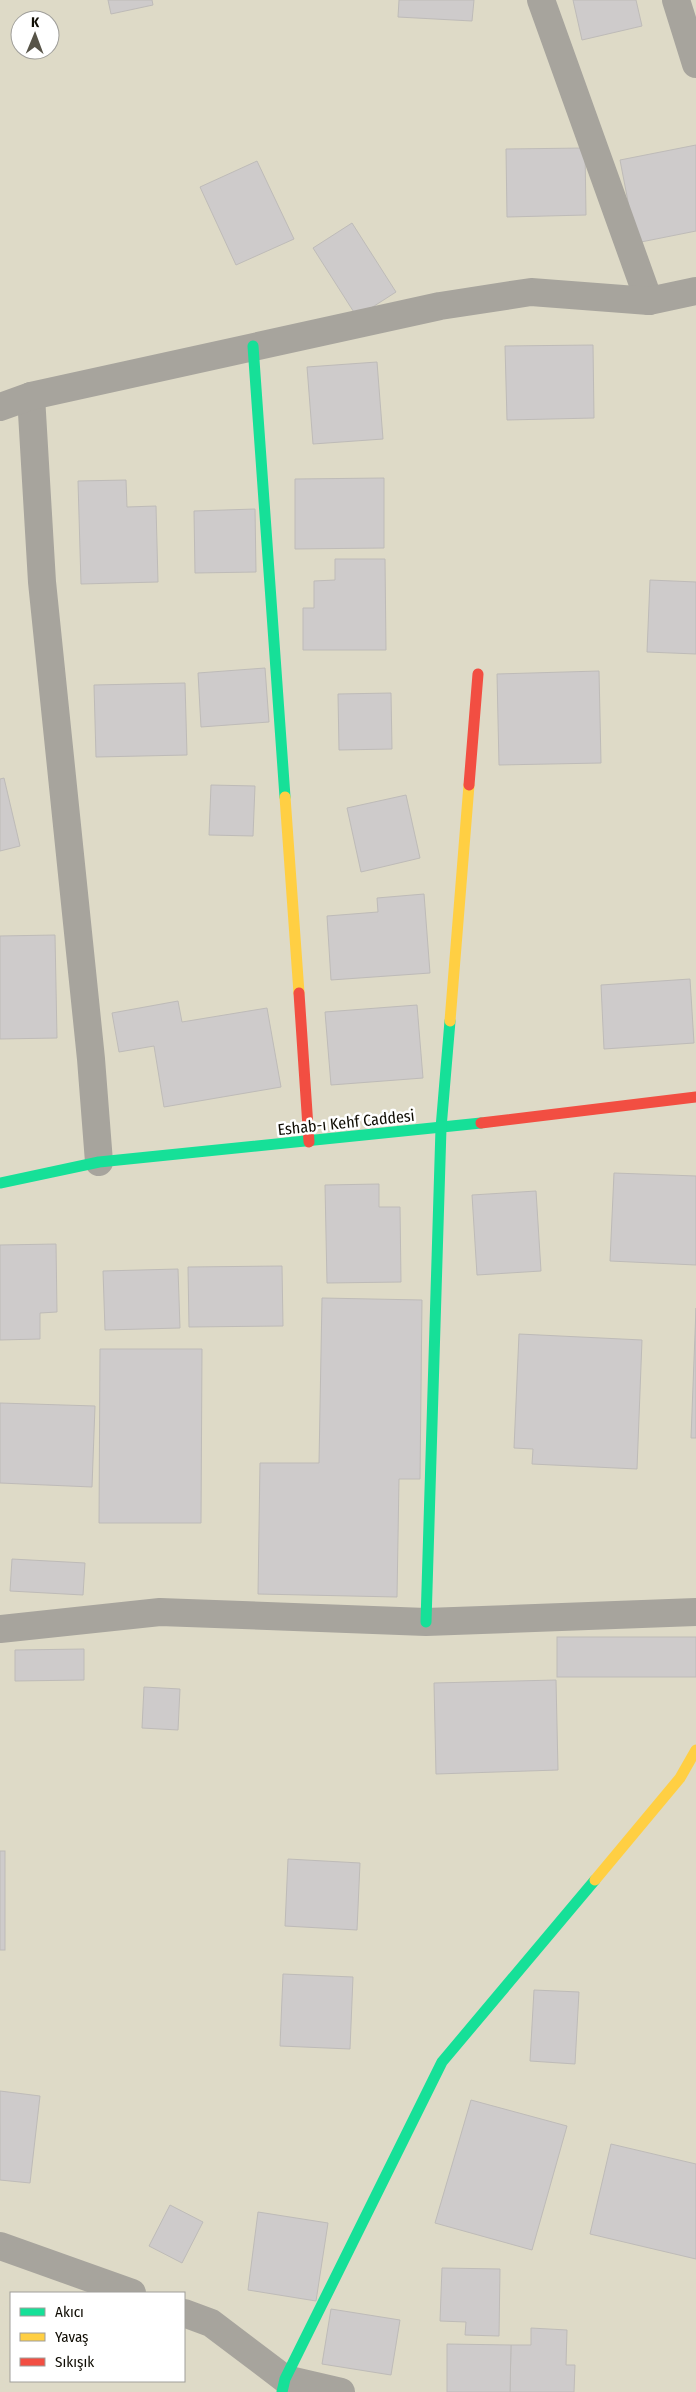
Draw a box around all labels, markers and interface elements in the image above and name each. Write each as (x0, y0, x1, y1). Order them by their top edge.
north arrow (10, 10, 60, 60)
text: K (31, 14, 40, 31)
street label: Eshab-ı Kehf Caddesi (277, 1106, 416, 1139)
legend (10, 2292, 185, 2382)
text: Akıcı (55, 2303, 84, 2321)
text: Yavaş (55, 2328, 89, 2346)
text: Sıkışık (55, 2353, 94, 2371)

